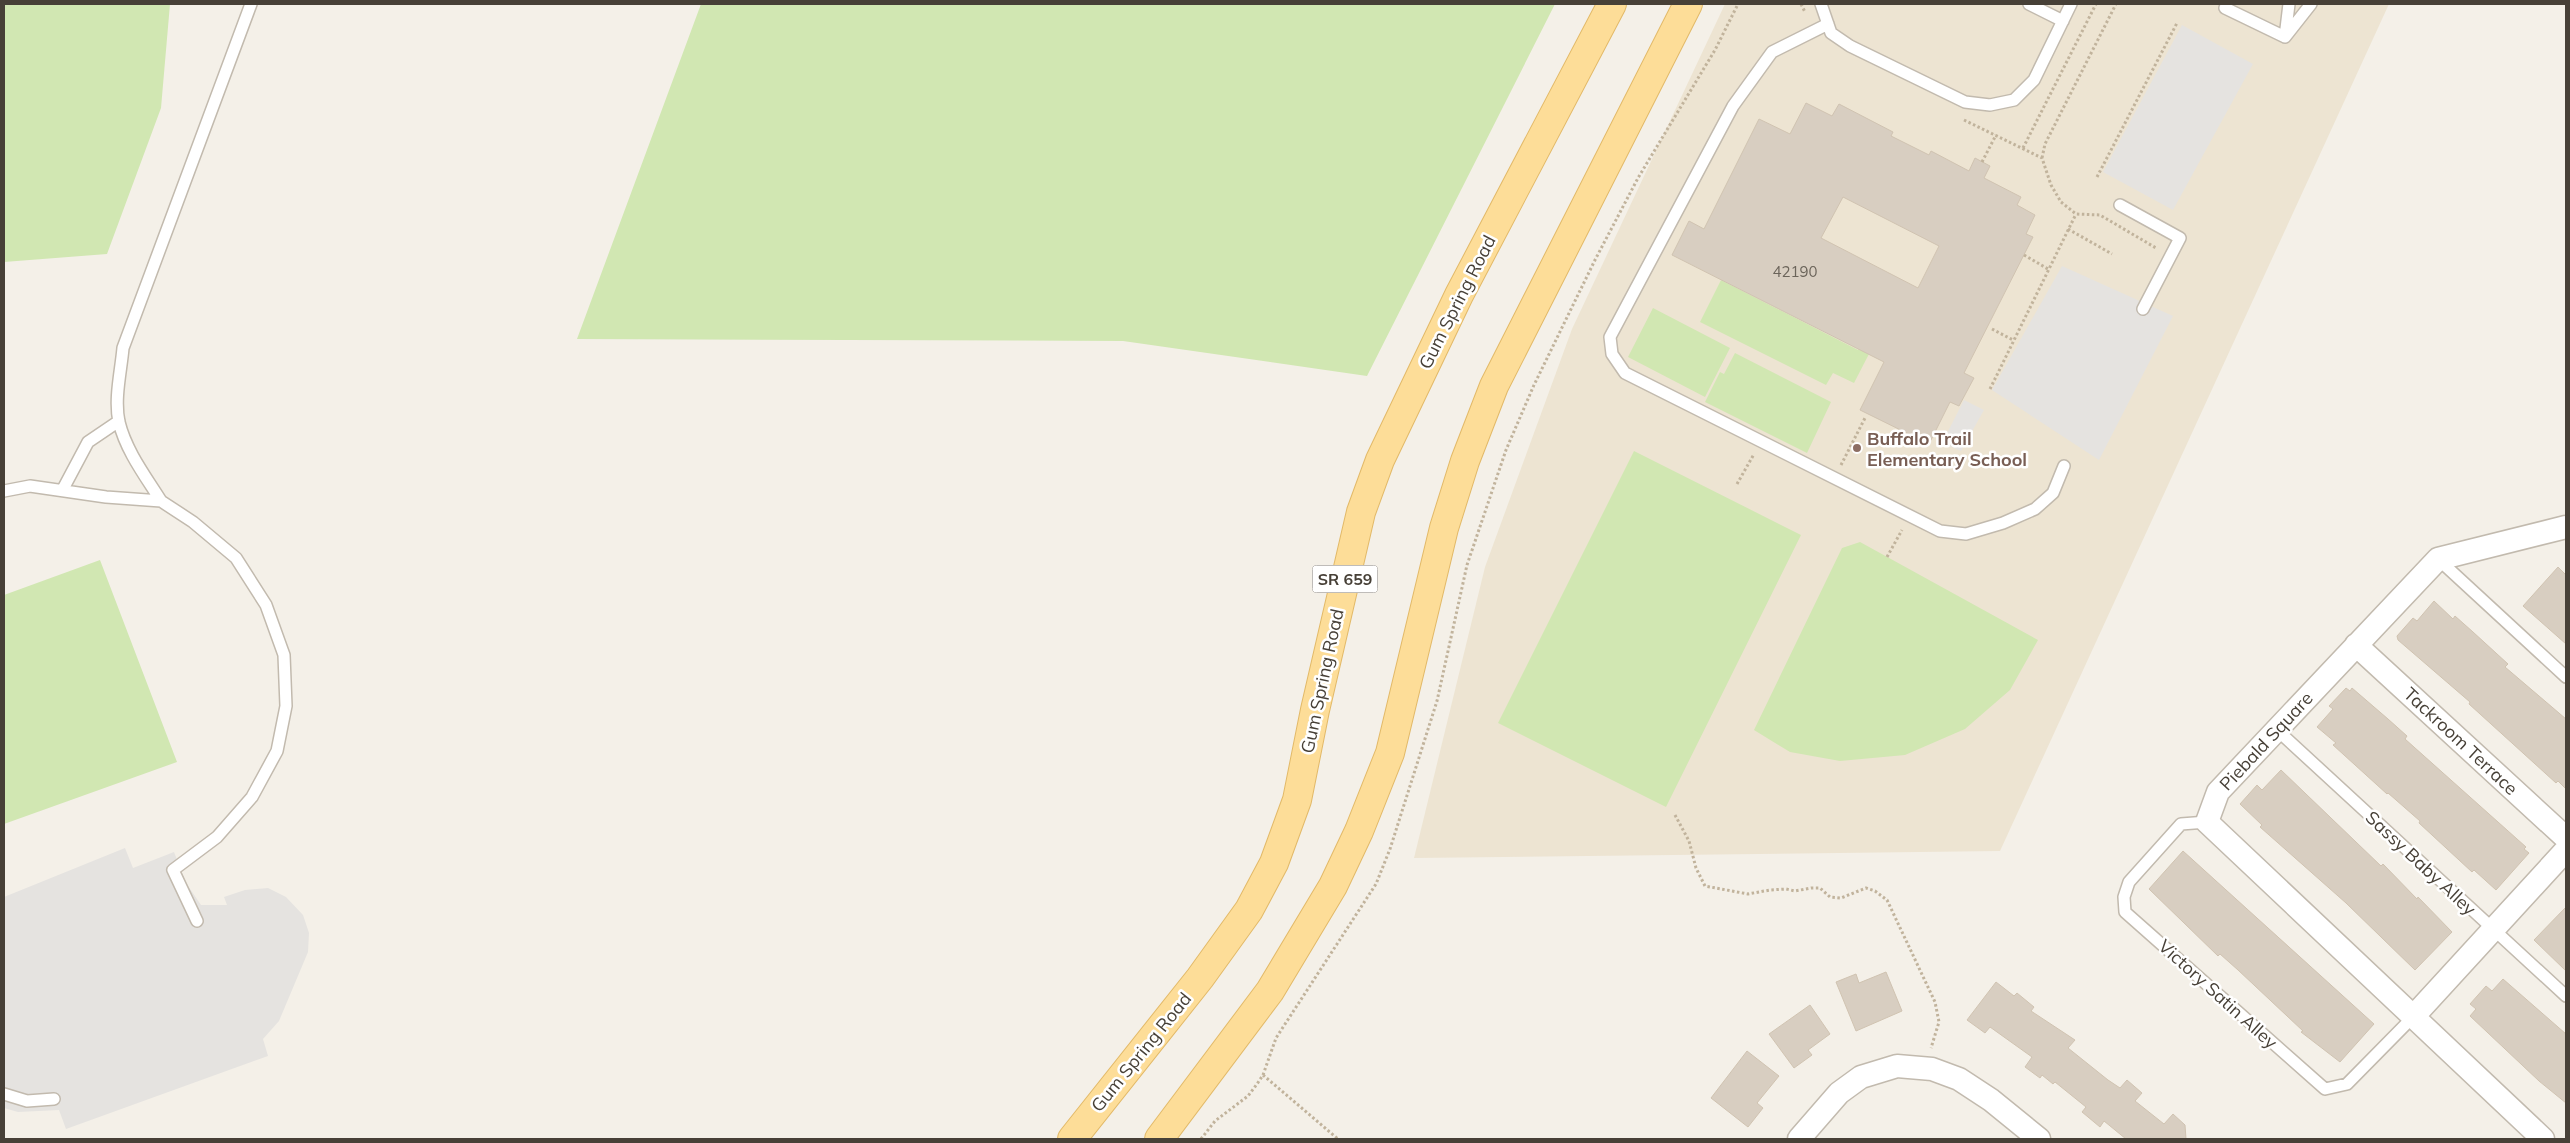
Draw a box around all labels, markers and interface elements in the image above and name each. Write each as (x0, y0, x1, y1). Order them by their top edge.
street label: Gum Spring Road (1413, 231, 1501, 373)
house number: 42190 (1772, 262, 1818, 281)
place label: Buffalo Trail Elementary School (1867, 427, 2027, 471)
marker: Buffalo Trail Elementary School (1851, 442, 1863, 454)
road number: SR 659 (1312, 566, 1378, 592)
street label: Gum Spring Road (1295, 607, 1349, 755)
street label: Tackroom Terrace (2399, 682, 2523, 800)
street label: Piebald Square (2214, 687, 2318, 795)
street label: Sassy Baby Alley (2361, 806, 2481, 920)
street label: Victory Satin Alley (2154, 934, 2283, 1054)
street label: Gum Spring Road (1086, 988, 1196, 1116)

